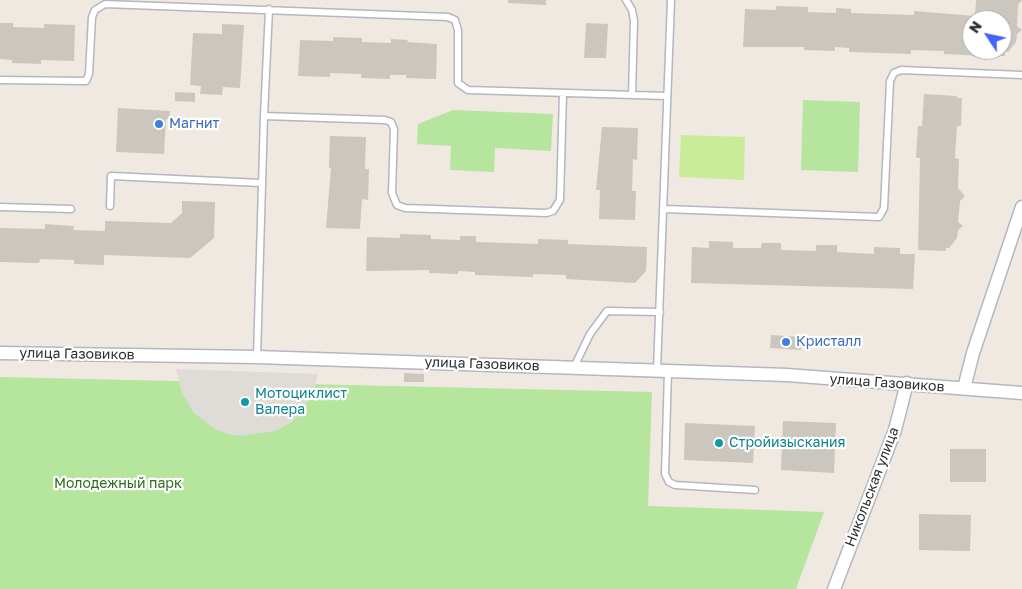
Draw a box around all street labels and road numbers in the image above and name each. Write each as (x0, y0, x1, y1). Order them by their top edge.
street label: улица Газовиков (19, 345, 135, 363)
street label: улица Газовиков (424, 354, 540, 374)
street label: улица Газовиков (829, 371, 945, 395)
street label: Никольская улица (841, 425, 903, 549)

